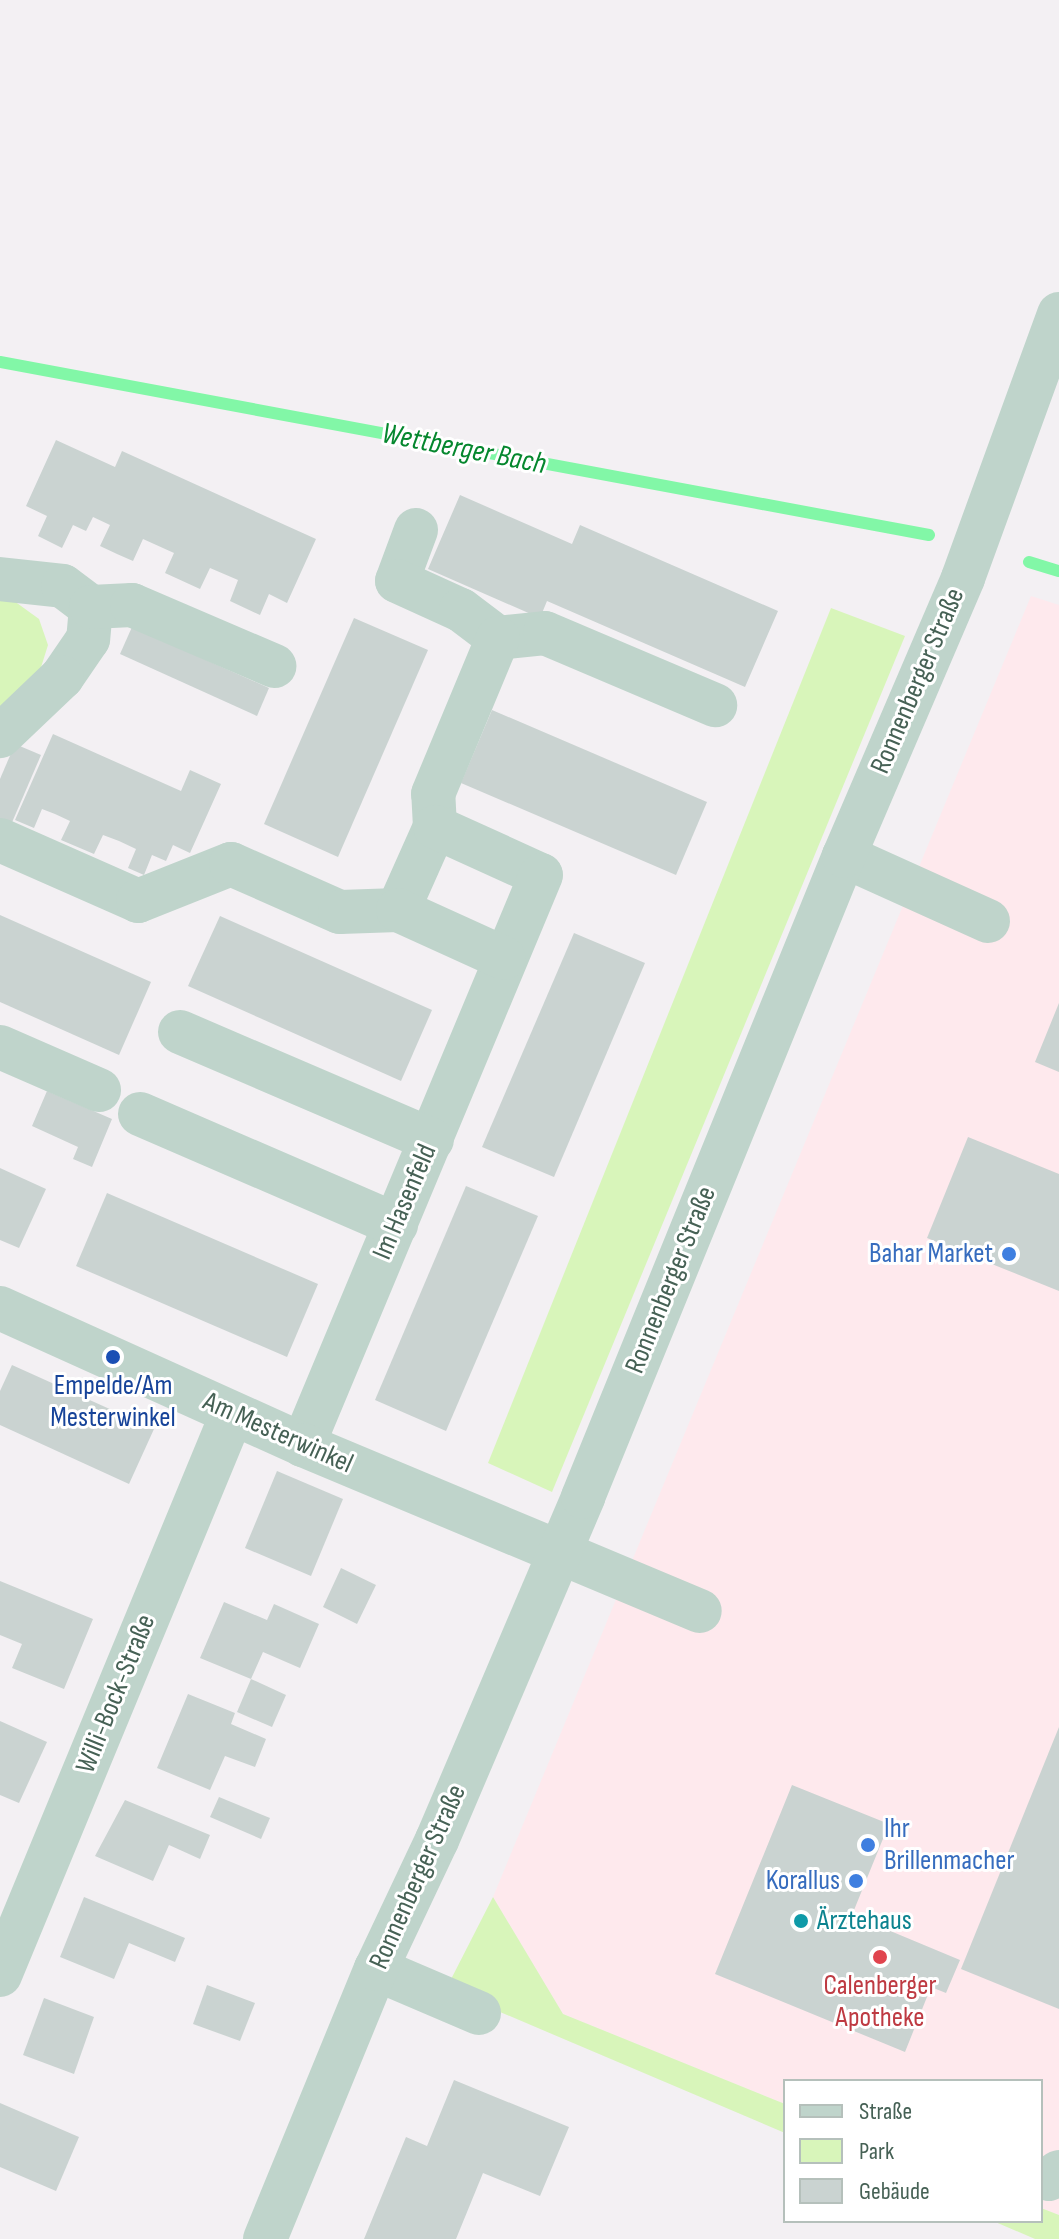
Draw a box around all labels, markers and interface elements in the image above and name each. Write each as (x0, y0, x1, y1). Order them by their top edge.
water label: Wettberger Bach (379, 415, 549, 483)
street label: Ronnenberger Straße (864, 583, 972, 779)
street label: Im Hasenfeld (366, 1139, 444, 1265)
street label: Ronnenberger Straße (618, 1182, 724, 1378)
place label: Bahar Market (869, 1237, 993, 1271)
marker: Bahar Market (1000, 1245, 1018, 1263)
marker: Empelde/Am Mesterwinkel (104, 1348, 122, 1366)
place label: Empelde/Am Mesterwinkel (50, 1369, 176, 1435)
street label: Am Mesterwinkel (198, 1385, 358, 1481)
street label: Willi-Bock-Straße (69, 1610, 163, 1778)
street label: Ronnenberger Straße (362, 1780, 474, 1974)
place label: Ihr Brillenmacher (884, 1812, 1015, 1878)
marker: Ihr Brillenmacher (859, 1836, 877, 1854)
place label: Korallus (766, 1864, 840, 1898)
marker: Korallus (847, 1872, 865, 1890)
place label: Ärztehaus (817, 1904, 912, 1938)
marker: Ärztehaus (792, 1912, 810, 1930)
marker: Calenberger Apotheke (871, 1948, 889, 1966)
place label: Calenberger Apotheke (824, 1969, 936, 2035)
legend (783, 2079, 1043, 2223)
text: Straße (859, 2097, 912, 2126)
text: Park (859, 2137, 894, 2166)
text: Gebäude (859, 2177, 930, 2206)

